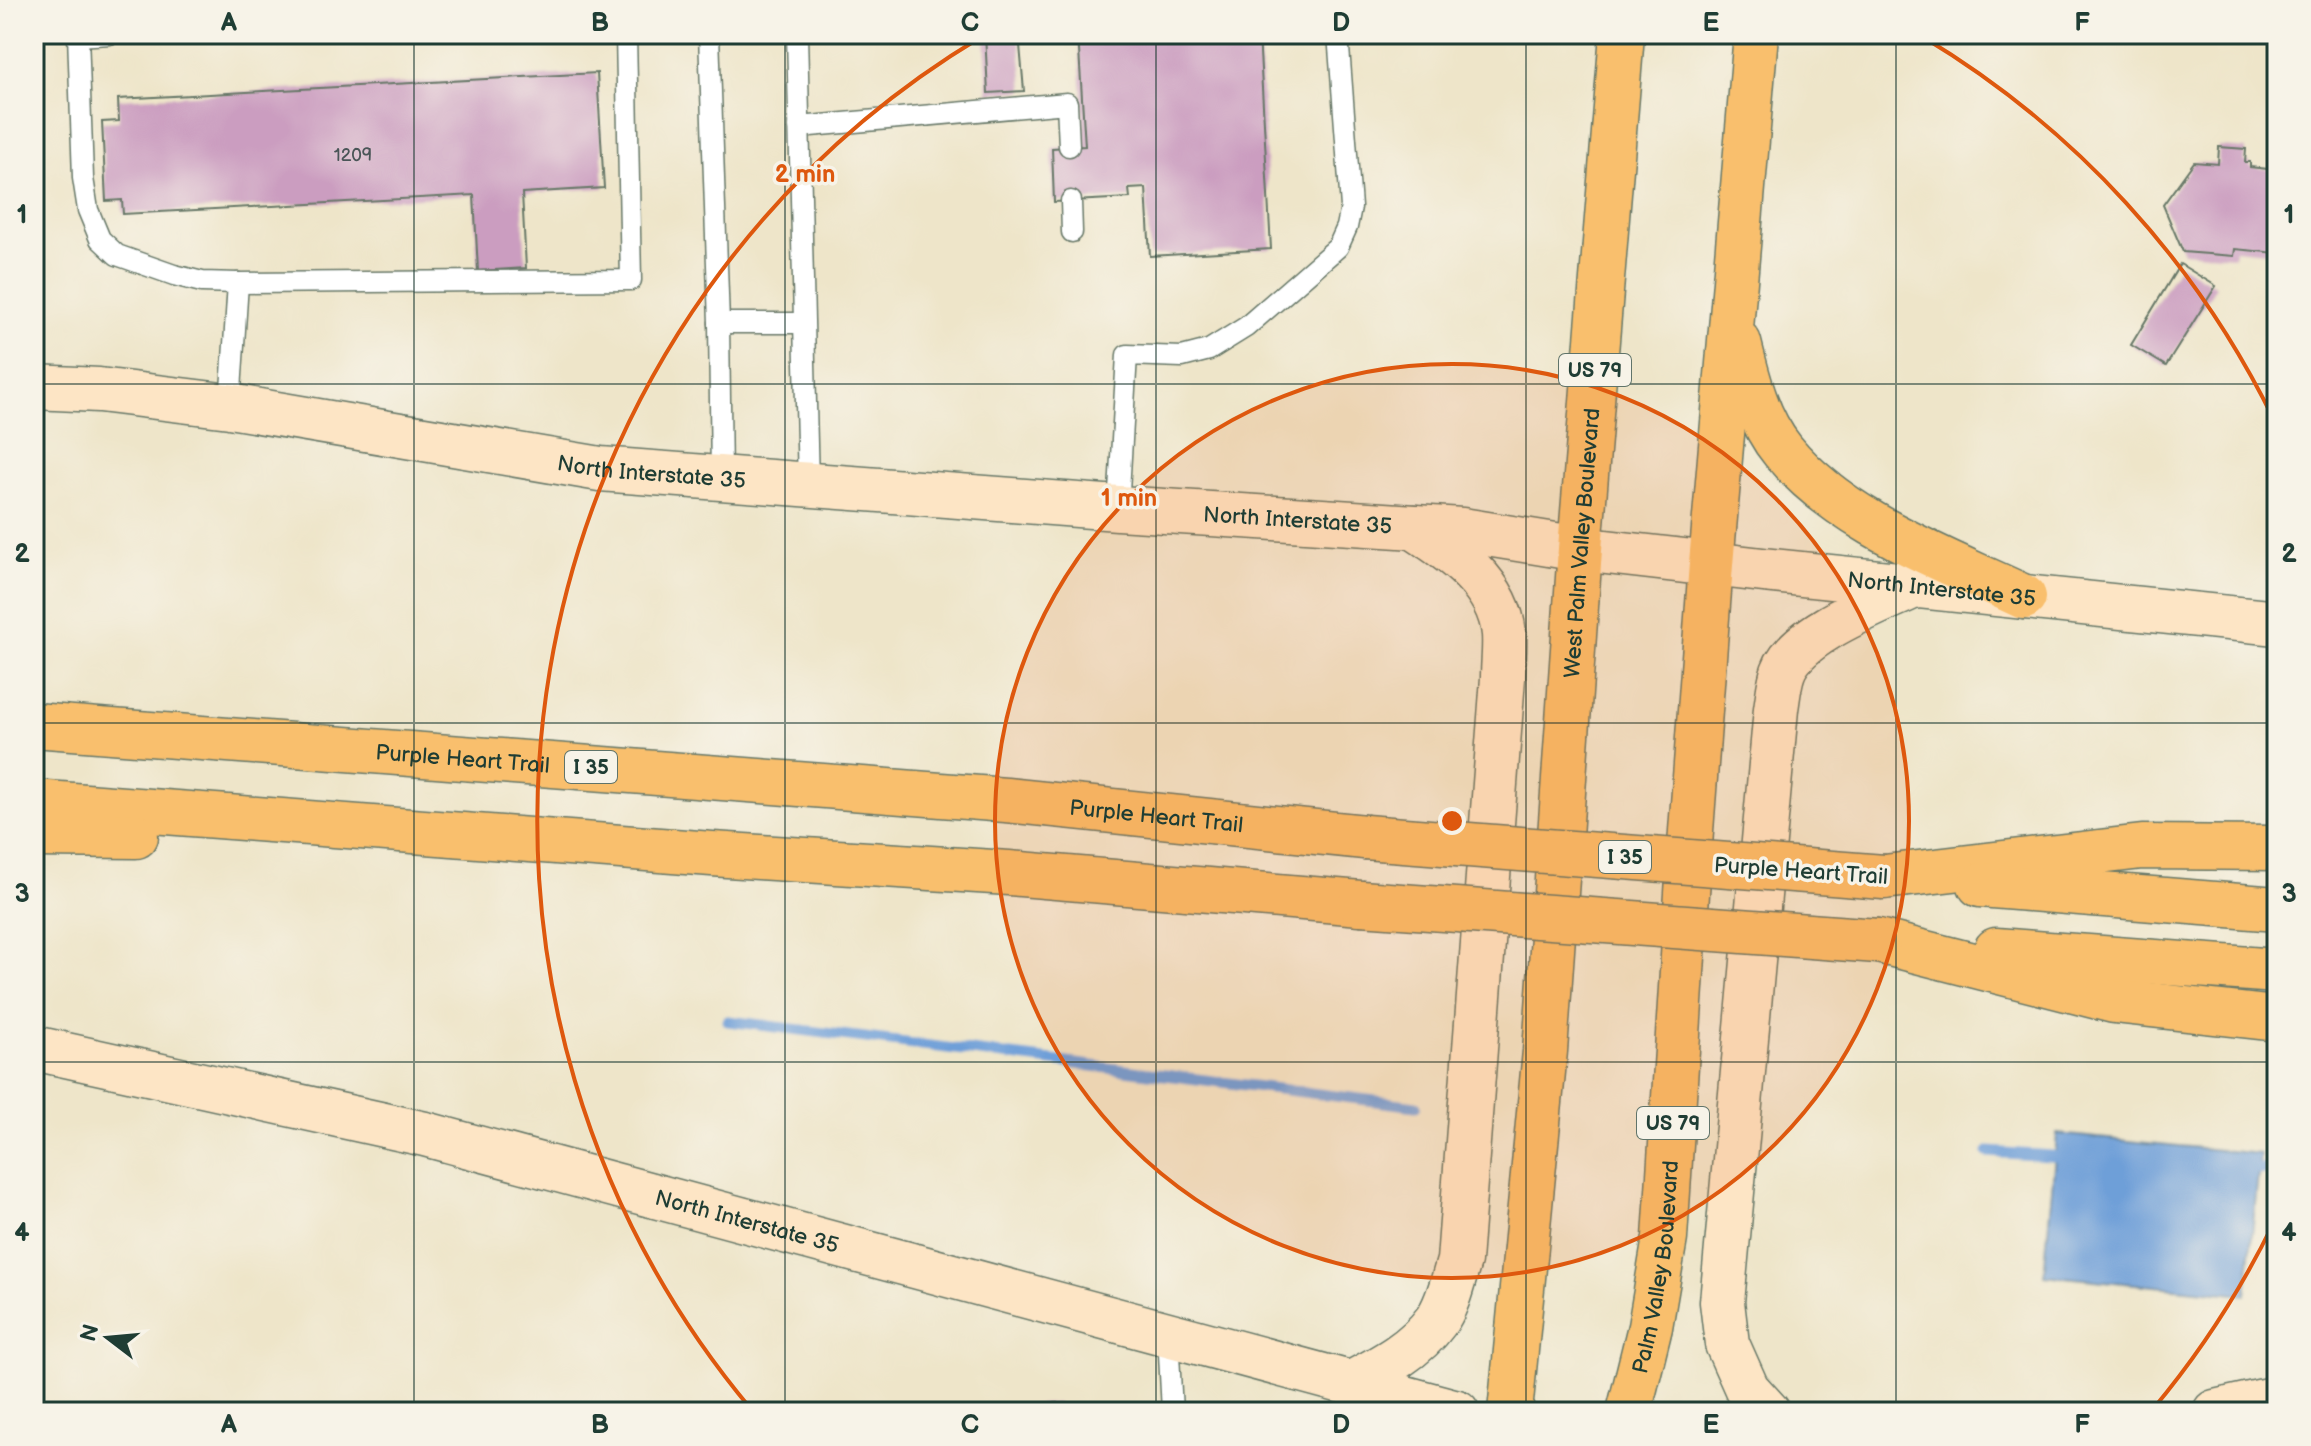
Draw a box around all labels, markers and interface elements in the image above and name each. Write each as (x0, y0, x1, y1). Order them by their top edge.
text: A (220, 8, 237, 39)
text: B (591, 8, 609, 39)
text: C (961, 8, 979, 39)
text: D (1332, 8, 1350, 39)
text: E (1703, 8, 1720, 39)
text: F (2074, 8, 2090, 39)
house number: 1209 (334, 145, 372, 166)
text: 2 min (775, 160, 835, 189)
text: 1 (17, 200, 27, 231)
text: 1 (2284, 200, 2294, 231)
road number: US 79 (1559, 354, 1631, 386)
street label: West Palm Valley Boulevard (1559, 407, 1606, 679)
street label: North Interstate 35 (555, 450, 747, 495)
text: 1 min (1101, 484, 1157, 513)
street label: North Interstate 35 (1202, 501, 1393, 541)
text: 2 (14, 539, 30, 570)
text: 2 (2281, 539, 2297, 570)
street label: North Interstate 35 (1846, 567, 2037, 613)
street label: Purple Heart Trail (375, 739, 551, 780)
road number: I 35 (565, 751, 617, 783)
street label: Purple Heart Trail (1068, 795, 1244, 839)
centre of rings (1438, 807, 1466, 835)
road number: I 35 (1599, 841, 1651, 873)
street label: Purple Heart Trail (1713, 852, 1889, 891)
text: 3 (14, 879, 30, 910)
text: 3 (2281, 879, 2297, 910)
road number: US 79 (1637, 1107, 1709, 1139)
street label: Palm Valley Boulevard (1627, 1160, 1685, 1376)
street label: North Interstate 35 (652, 1185, 842, 1260)
text: 4 (14, 1218, 30, 1249)
text: 4 (2281, 1218, 2297, 1249)
north arrow (68, 1298, 148, 1378)
text: N (75, 1321, 105, 1345)
text: A (220, 1410, 237, 1441)
text: B (591, 1410, 609, 1441)
text: C (961, 1410, 979, 1441)
text: D (1332, 1410, 1350, 1441)
text: E (1703, 1410, 1720, 1441)
text: F (2074, 1410, 2090, 1441)

